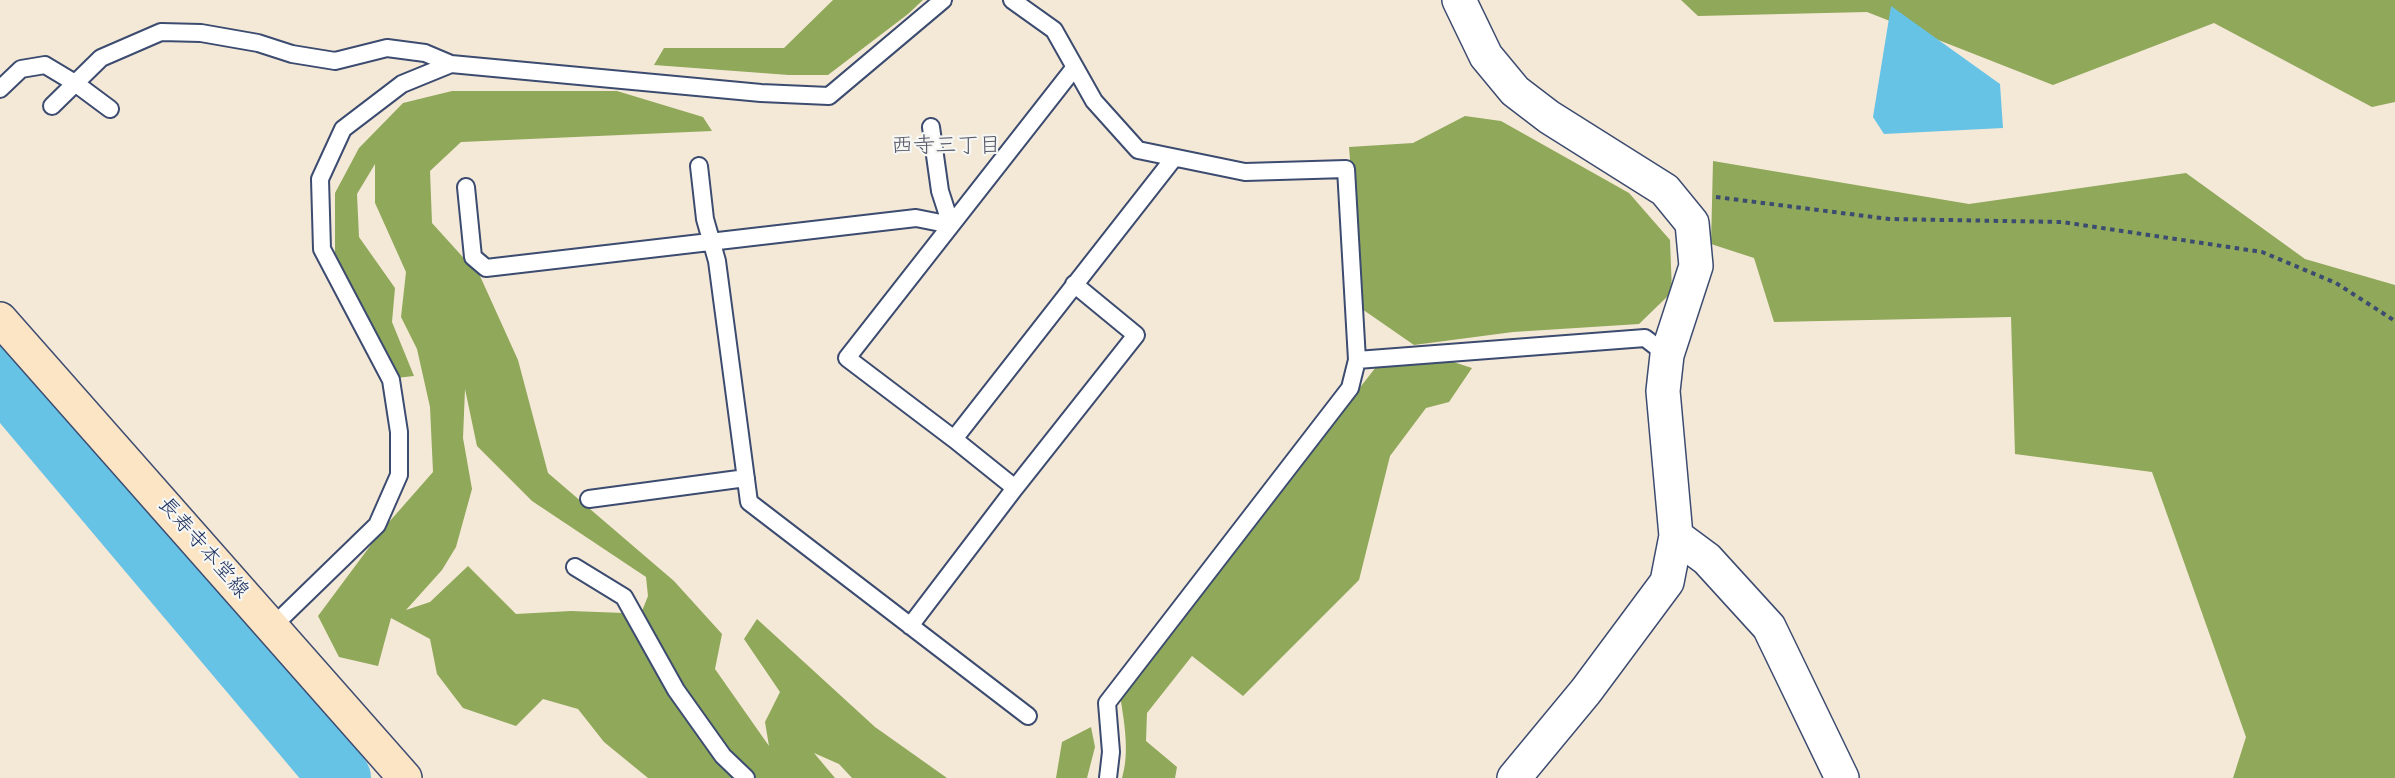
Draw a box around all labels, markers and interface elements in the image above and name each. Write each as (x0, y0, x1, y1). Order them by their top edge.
district label: 西寺三丁目 (891, 133, 1001, 159)
street label: 長寿寺本堂線 (152, 492, 254, 604)

